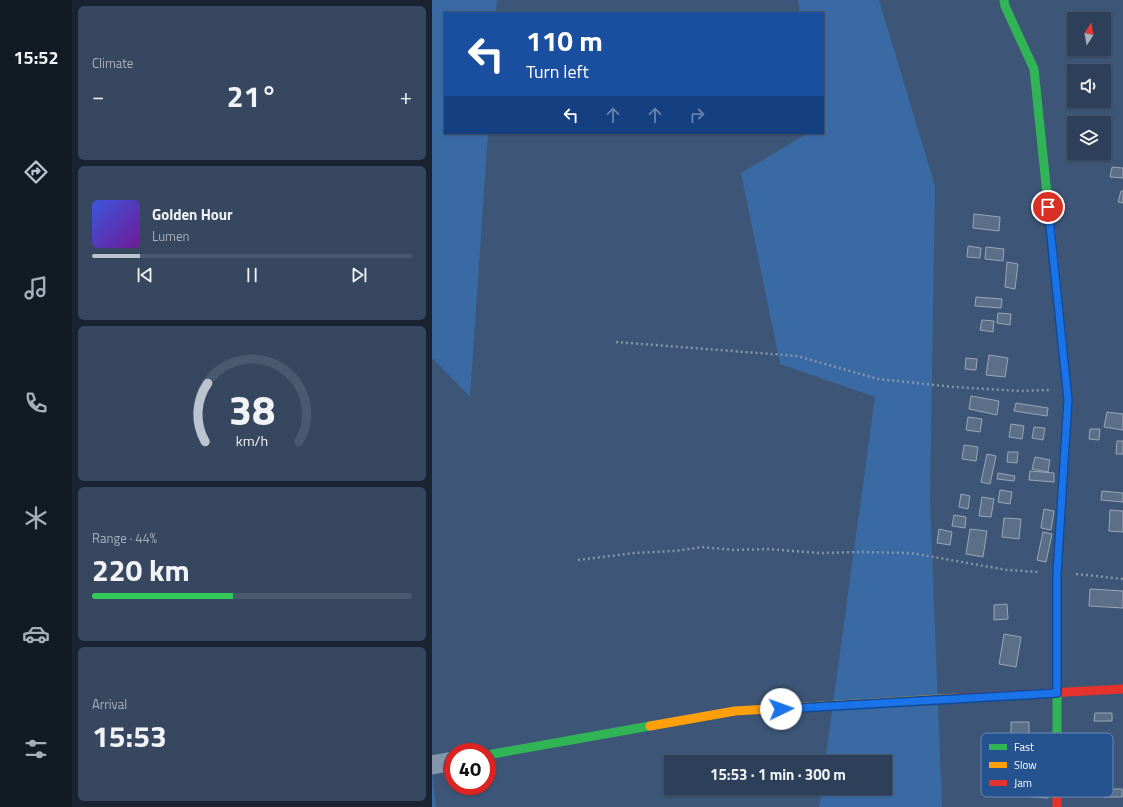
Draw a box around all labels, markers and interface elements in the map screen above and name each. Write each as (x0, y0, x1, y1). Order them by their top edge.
north arrow (1067, 12, 1111, 56)
map controls (1067, 12, 1111, 160)
text: 110 m (526, 19, 603, 62)
icon: left (460, 28, 512, 80)
text: 15:52 (14, 44, 58, 71)
text: Climate (92, 53, 133, 73)
text: Turn left (526, 58, 589, 85)
button: sound (1067, 64, 1111, 108)
text: 21° (227, 73, 277, 119)
text: − (92, 79, 104, 113)
text: + (400, 79, 412, 113)
icon: left (560, 104, 582, 126)
icon: ahead (602, 104, 624, 126)
icon: ahead (644, 104, 666, 126)
icon: right (686, 104, 708, 126)
button: layers (1067, 116, 1111, 160)
icon: directions (22, 158, 50, 186)
pin (1031, 190, 1065, 224)
icon: arrive (1037, 196, 1059, 218)
text: Golden Hour (152, 203, 233, 226)
text: Lumen (152, 226, 189, 246)
icon: previous (134, 264, 156, 286)
icon: pause (241, 264, 263, 286)
icon: next (348, 264, 370, 286)
icon: music (22, 274, 50, 302)
text: 38 (229, 377, 275, 440)
icon: phone (22, 389, 50, 417)
text: km/h (236, 429, 268, 451)
icon: climate (22, 504, 50, 532)
text: Range · 44% (92, 528, 157, 548)
text: 220 km (92, 547, 190, 593)
icon: car (22, 620, 50, 648)
position arrow (760, 688, 802, 730)
text: Arrival (92, 694, 127, 714)
text: 15:53 (92, 713, 167, 759)
legend (981, 733, 1113, 797)
icon: filters (22, 735, 50, 763)
text: Fast (1014, 739, 1034, 755)
speed limit sign: 40 (444, 743, 496, 795)
text: Slow (1014, 757, 1037, 773)
text: 15:53 · 1 min · 300 m (710, 763, 846, 786)
text: Jam (1014, 775, 1032, 791)

